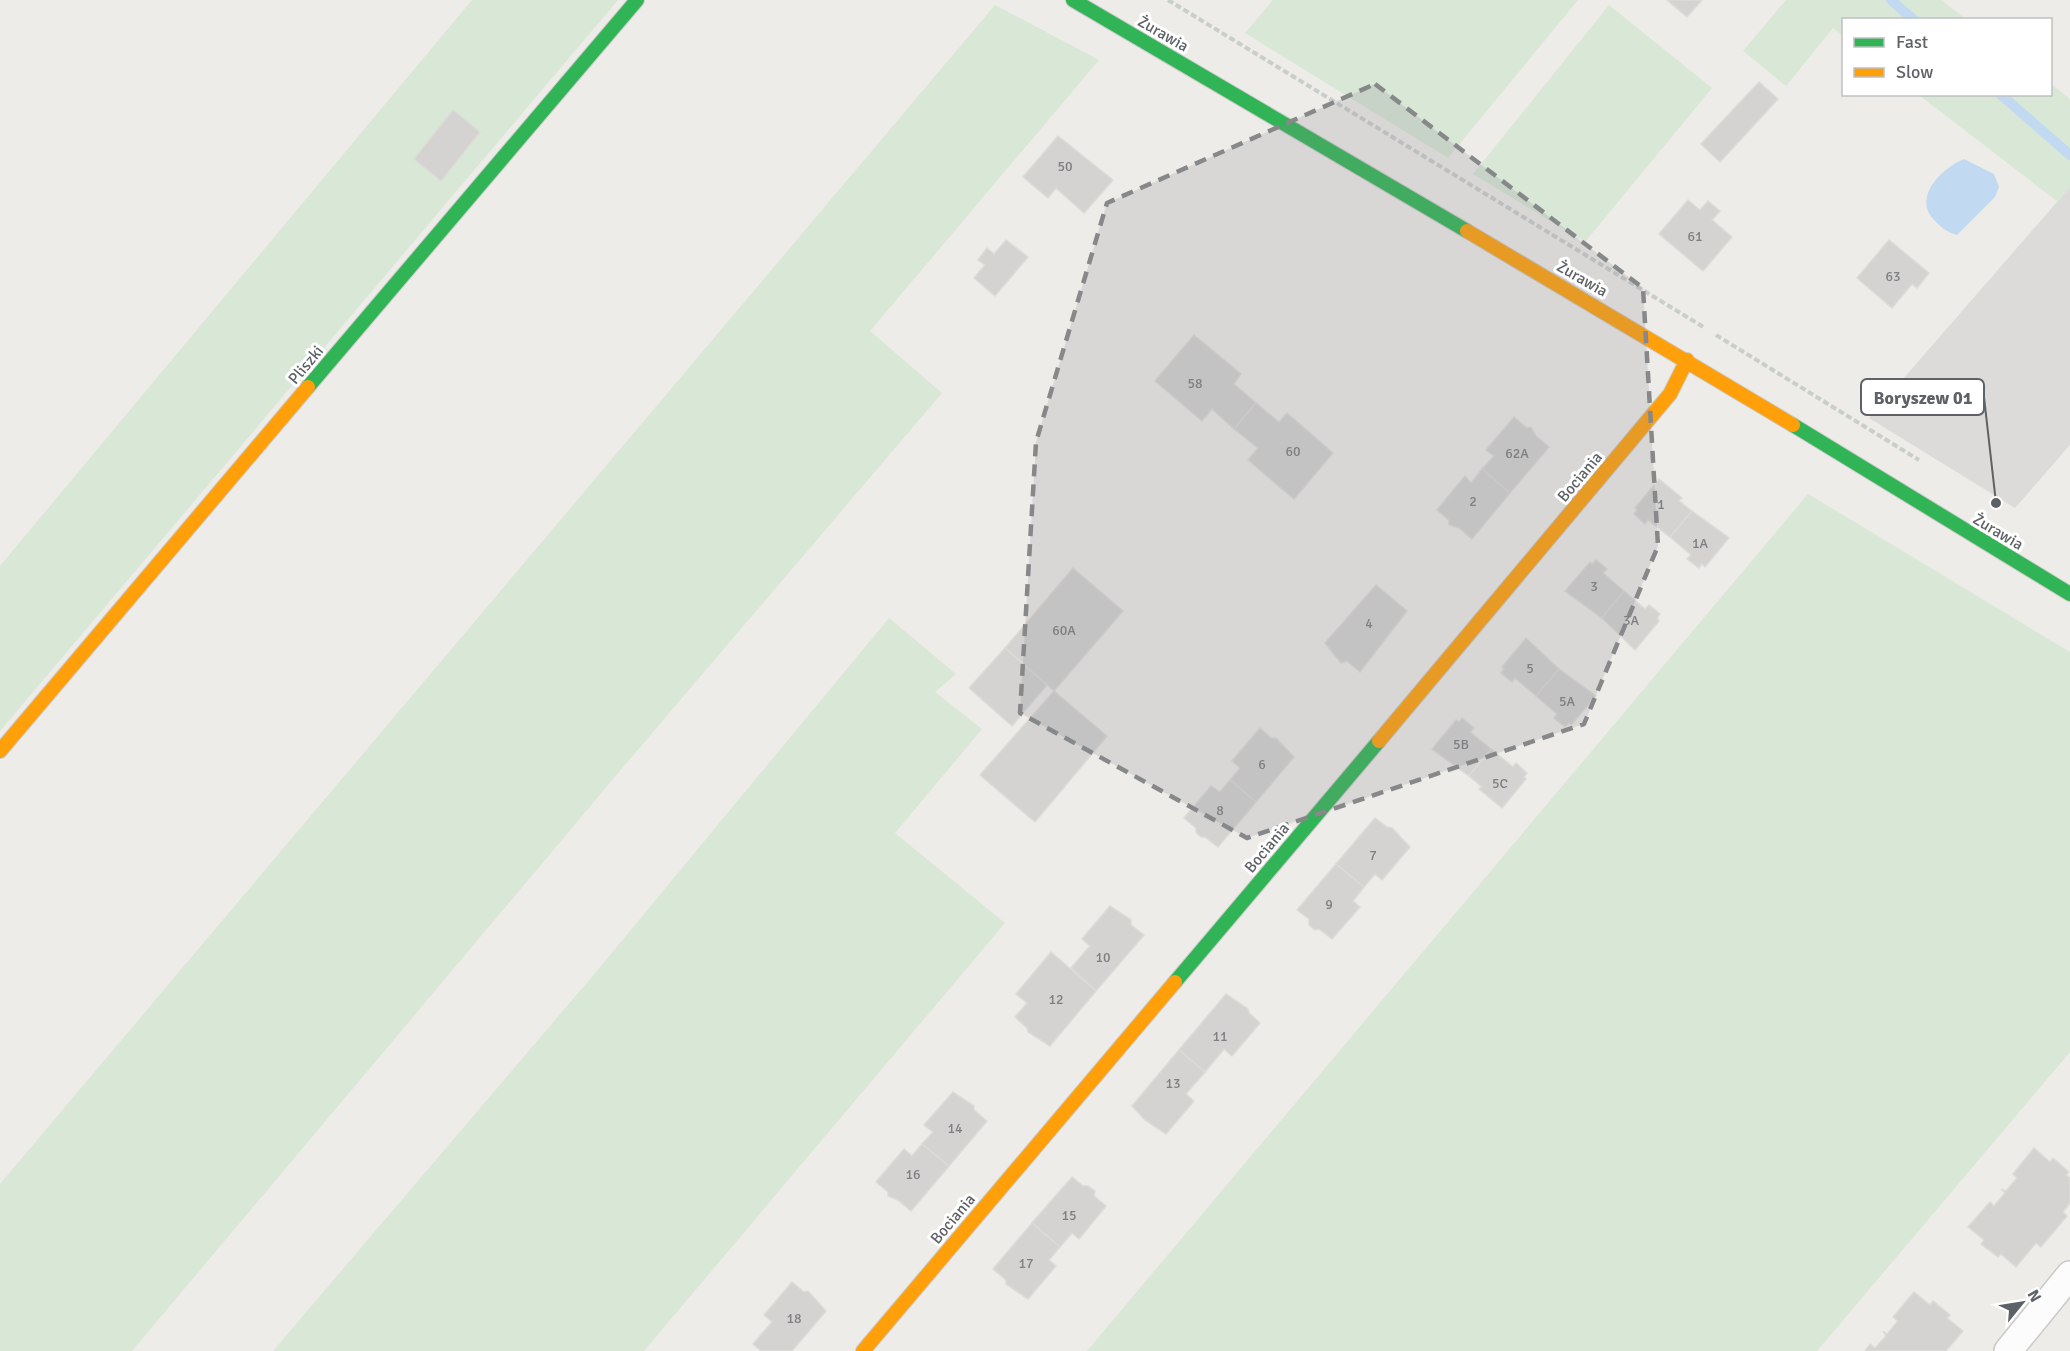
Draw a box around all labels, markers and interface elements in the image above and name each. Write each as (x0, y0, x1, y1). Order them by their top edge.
street label: Żurawia (1134, 12, 1192, 56)
legend (1842, 18, 2052, 96)
text: Fast (1896, 31, 1928, 53)
text: Slow (1896, 61, 1933, 83)
house number: 50 (1057, 158, 1073, 175)
house number: 61 (1687, 228, 1703, 245)
street label: Żurawia (1553, 257, 1611, 301)
house number: 63 (1885, 268, 1901, 285)
street label: Pliszki (284, 342, 328, 388)
house number: 58 (1187, 375, 1203, 392)
callout: Boryszew 01 (1861, 379, 1984, 415)
text: Boryszew 01 (1874, 387, 1973, 409)
house number: 60 (1285, 443, 1301, 460)
house number: 62A (1505, 445, 1529, 462)
street label: Bociania (1553, 448, 1607, 506)
house number: 2 (1469, 493, 1477, 510)
house number: 1 (1657, 496, 1665, 513)
street label: Żurawia (1969, 509, 2027, 555)
house number: 1A (1692, 535, 1708, 552)
house number: 3 (1590, 578, 1598, 595)
house number: 3A (1623, 612, 1639, 629)
house number: 4 (1365, 615, 1373, 632)
house number: 60A (1052, 622, 1076, 639)
house number: 5 (1526, 660, 1534, 677)
house number: 5A (1559, 693, 1575, 710)
house number: 5B (1453, 736, 1469, 753)
house number: 6 (1258, 756, 1266, 773)
house number: 5C (1492, 775, 1508, 792)
house number: 8 (1216, 802, 1224, 819)
street label: Bociania (1240, 819, 1294, 877)
house number: 7 (1369, 847, 1377, 864)
house number: 9 (1325, 896, 1333, 913)
house number: 10 (1095, 949, 1111, 966)
house number: 12 (1048, 991, 1064, 1008)
house number: 11 (1212, 1028, 1228, 1045)
house number: 13 (1165, 1075, 1181, 1092)
house number: 14 (947, 1120, 963, 1137)
house number: 16 (905, 1166, 921, 1183)
street label: Bociania (926, 1190, 980, 1248)
house number: 15 (1061, 1207, 1077, 1224)
house number: 17 (1018, 1255, 1034, 1272)
north arrow (1992, 1273, 2052, 1333)
text: N (2023, 1286, 2046, 1306)
house number: 18 (786, 1310, 802, 1327)

